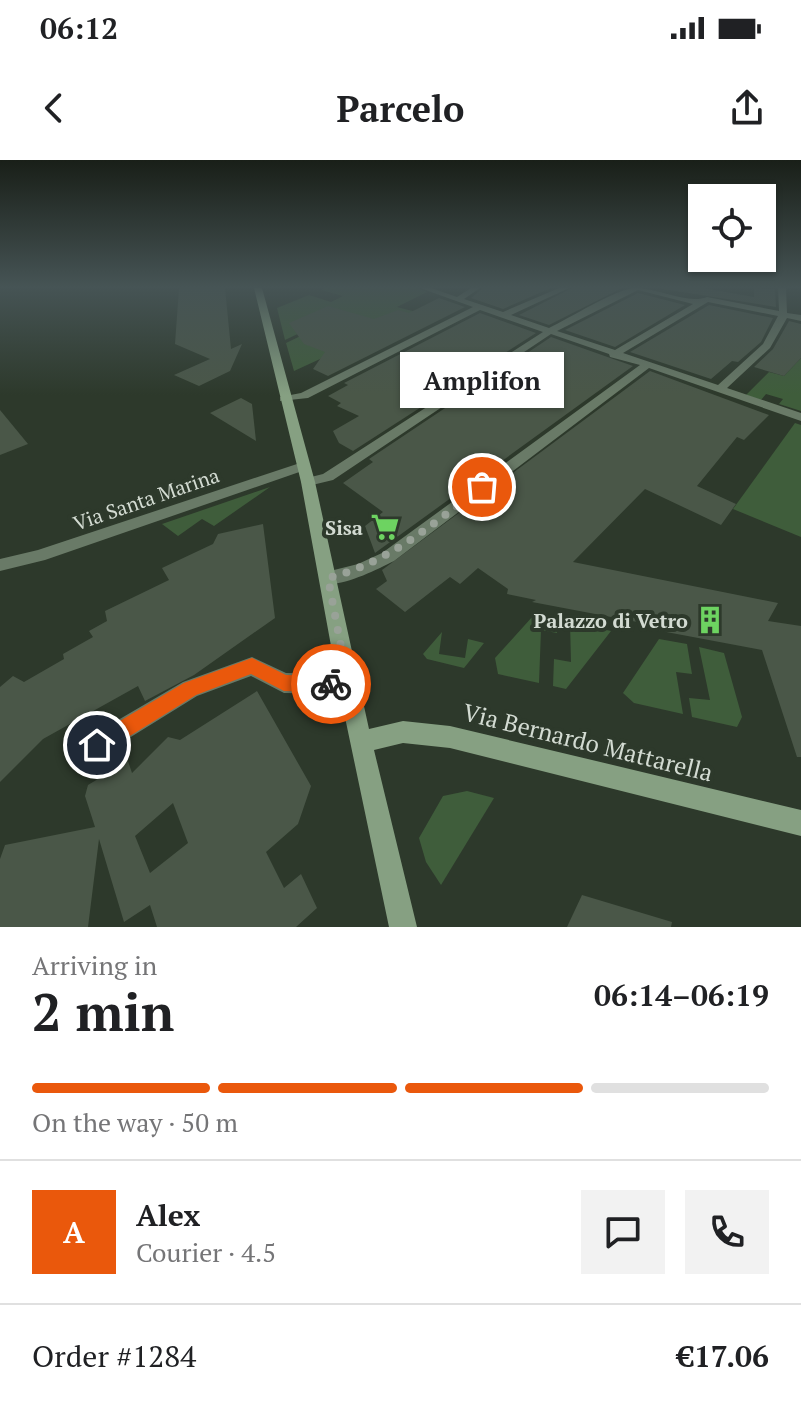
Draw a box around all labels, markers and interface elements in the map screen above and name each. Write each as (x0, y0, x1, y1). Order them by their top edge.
text: 06:12 (40, 8, 118, 48)
text: Parcelo (337, 85, 464, 132)
icon: back (32, 86, 76, 130)
icon: share (725, 86, 769, 130)
map controls (688, 184, 776, 272)
button: locate (688, 184, 776, 272)
callout: Amplifon (400, 351, 564, 407)
text: Amplifon (423, 363, 541, 397)
pin (448, 453, 516, 521)
street label: Via Santa Marina (69, 461, 223, 537)
icon: bag (460, 465, 504, 509)
supermarket icon: Sisa (370, 512, 400, 542)
place label: Sisa (325, 514, 363, 541)
building icon: Palazzo di Vetro (695, 605, 725, 635)
place label: Palazzo di Vetro (534, 607, 688, 634)
courier (291, 644, 371, 724)
icon: bike (309, 662, 353, 706)
street label: Via Bernardo Mattarella (460, 695, 716, 789)
pin (63, 711, 131, 779)
icon: home (75, 723, 119, 767)
text: Arriving in (32, 948, 157, 982)
text: 06:14–06:19 (594, 975, 769, 1015)
text: 2 min (32, 977, 174, 1046)
text: On the way · 50 m (32, 1105, 238, 1139)
button: chat (581, 1190, 665, 1274)
button: phone (685, 1190, 769, 1274)
text: Alex (136, 1195, 200, 1235)
text: A (63, 1212, 85, 1252)
text: Courier · 4.5 (136, 1235, 276, 1269)
text: Order #1284 (32, 1336, 196, 1376)
text: €17.06 (677, 1336, 769, 1376)

